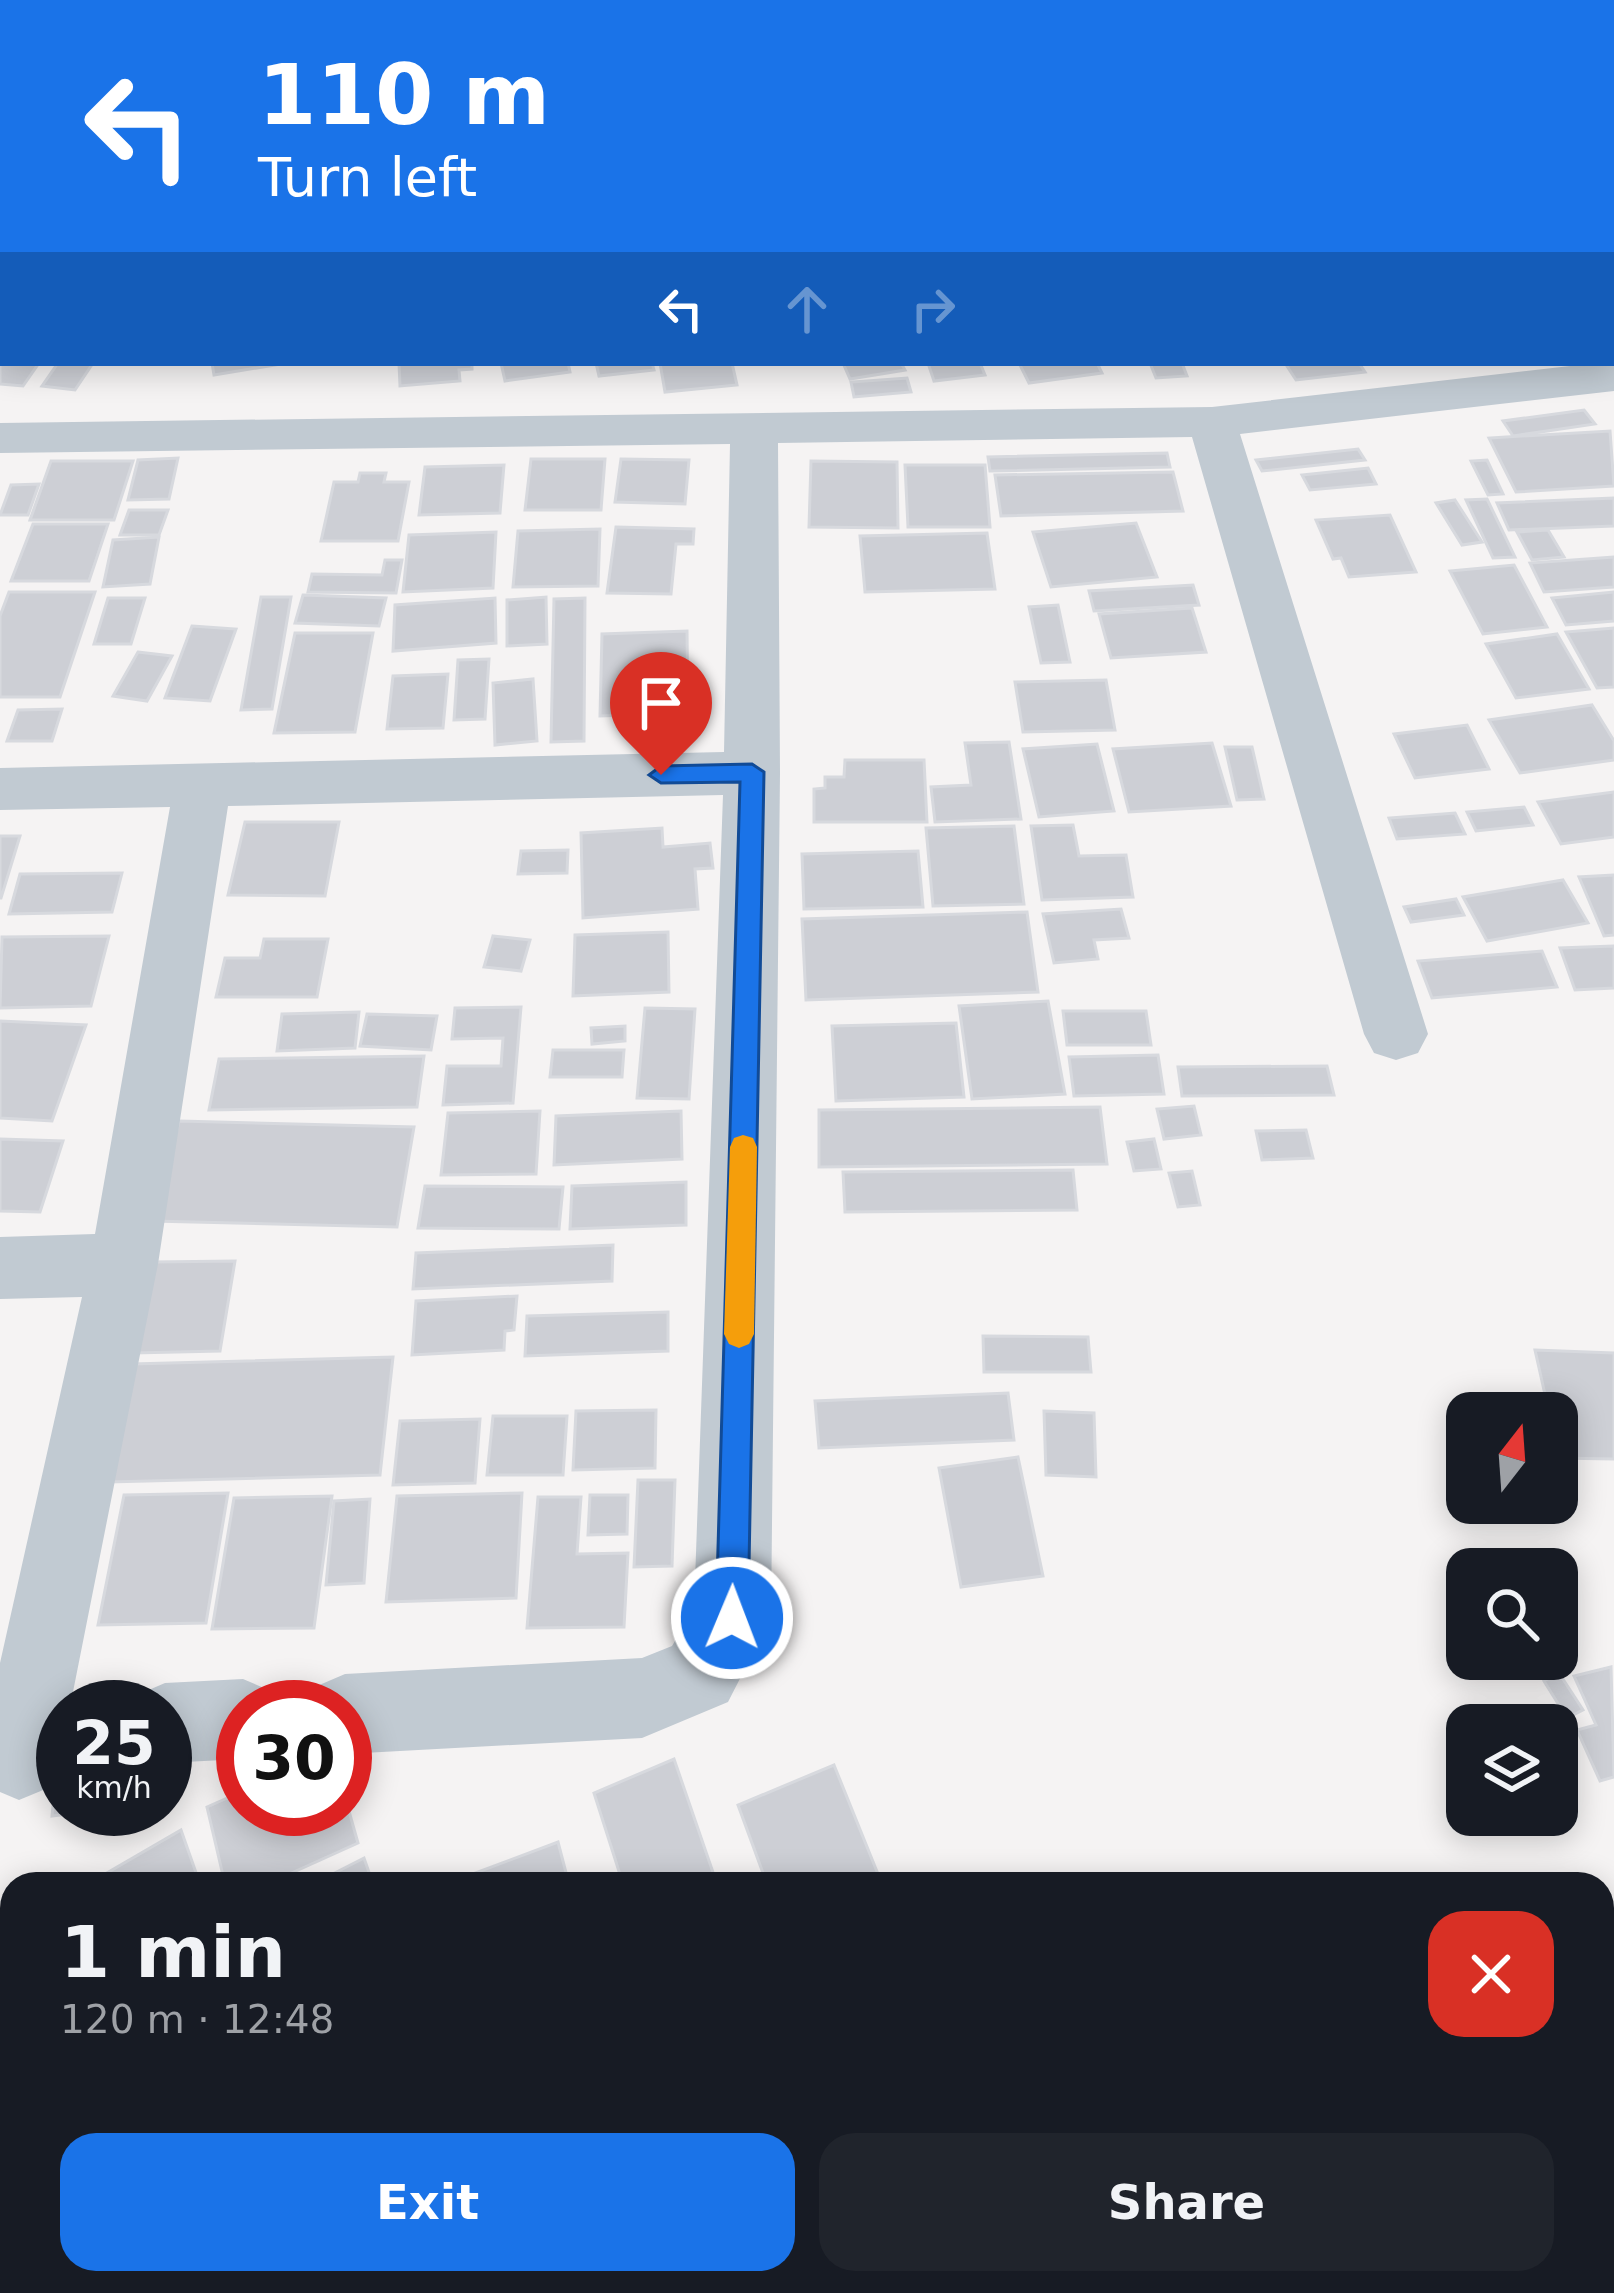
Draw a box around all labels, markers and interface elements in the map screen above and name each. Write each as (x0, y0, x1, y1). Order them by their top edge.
text: 110 m (258, 46, 550, 144)
icon: left (60, 48, 216, 204)
text: Turn left (258, 146, 477, 209)
icon: left (648, 276, 714, 342)
icon: ahead (774, 276, 840, 342)
icon: right (900, 276, 966, 342)
pin (610, 652, 712, 775)
icon: arrive (628, 670, 694, 736)
north arrow (1446, 1392, 1578, 1524)
map controls (1446, 1392, 1578, 1836)
button: search (1446, 1548, 1578, 1680)
position arrow (669, 1555, 795, 1681)
speed limit sign: 30 (216, 1680, 372, 1836)
button: layers (1446, 1704, 1578, 1836)
text: 25 (72, 1708, 156, 1778)
text: km/h (76, 1770, 152, 1805)
text: 1 min (60, 1910, 286, 1994)
button: close (1428, 1911, 1554, 2037)
text: 120 m · 12:48 (60, 1997, 334, 2042)
button: Exit (60, 2133, 795, 2271)
button: Share (819, 2133, 1554, 2271)

